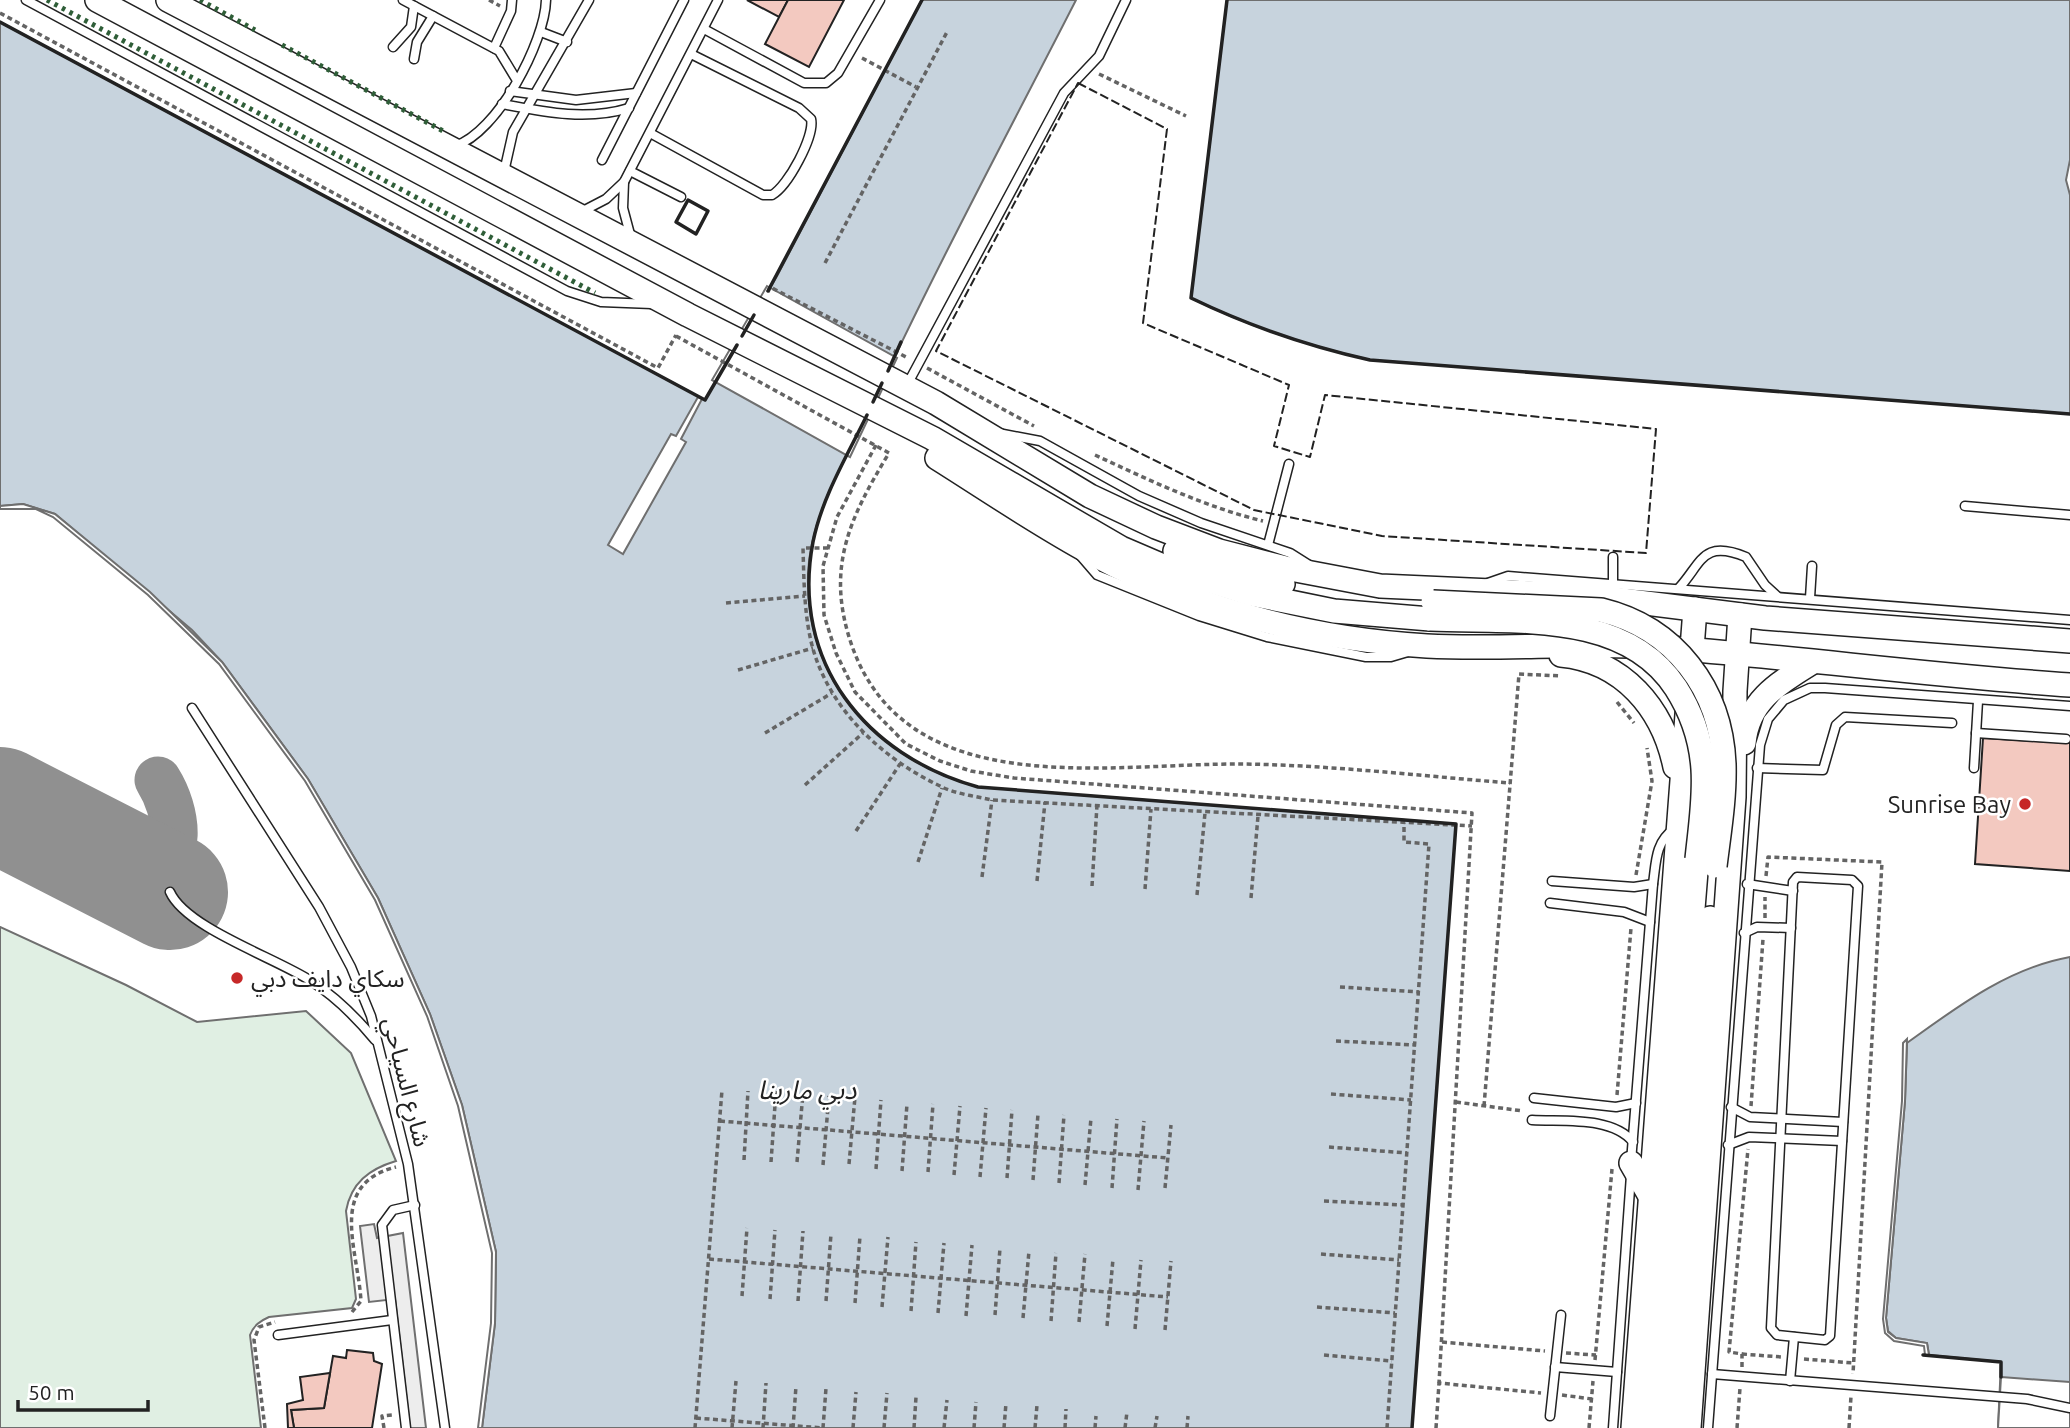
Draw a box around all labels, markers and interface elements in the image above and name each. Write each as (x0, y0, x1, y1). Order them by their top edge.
place label: Sunrise Bay (1888, 791, 2011, 818)
marker: Sunrise Bay (2017, 796, 2033, 812)
place label: سكاي دايف دبي (251, 965, 404, 997)
marker: سكاي دايف دبي (229, 970, 245, 986)
street label: شارع السياحي (372, 1015, 436, 1151)
water label: دبي مارينا (758, 1075, 857, 1110)
scale bar (18, 1368, 147, 1412)
text: 50 m (28, 1380, 75, 1404)

